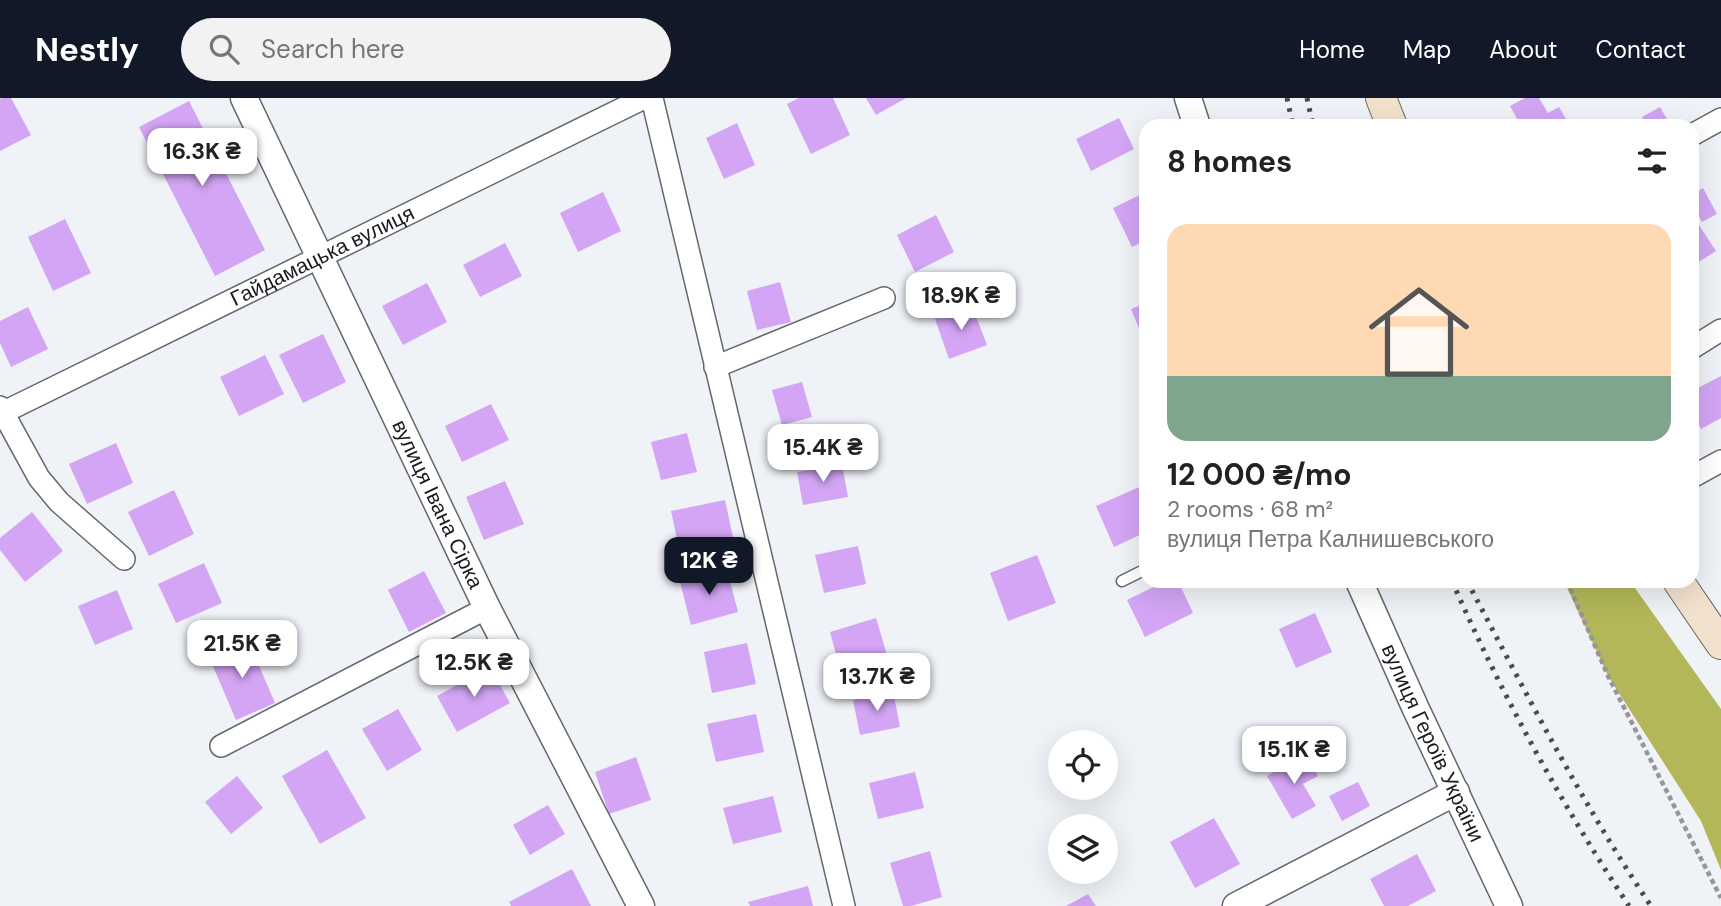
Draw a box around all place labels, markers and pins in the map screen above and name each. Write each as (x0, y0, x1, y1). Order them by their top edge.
pin: 16.3K ₴ (137, 129, 267, 188)
pin: 18.9K ₴ (896, 272, 1026, 332)
pin: 15.4K ₴ (758, 424, 888, 484)
pin: 12K ₴ (660, 538, 758, 597)
pin: 21.5K ₴ (177, 620, 307, 680)
pin: 12.5K ₴ (409, 640, 539, 699)
pin: 13.7K ₴ (812, 654, 942, 713)
pin: 15.1K ₴ (1229, 726, 1359, 786)

